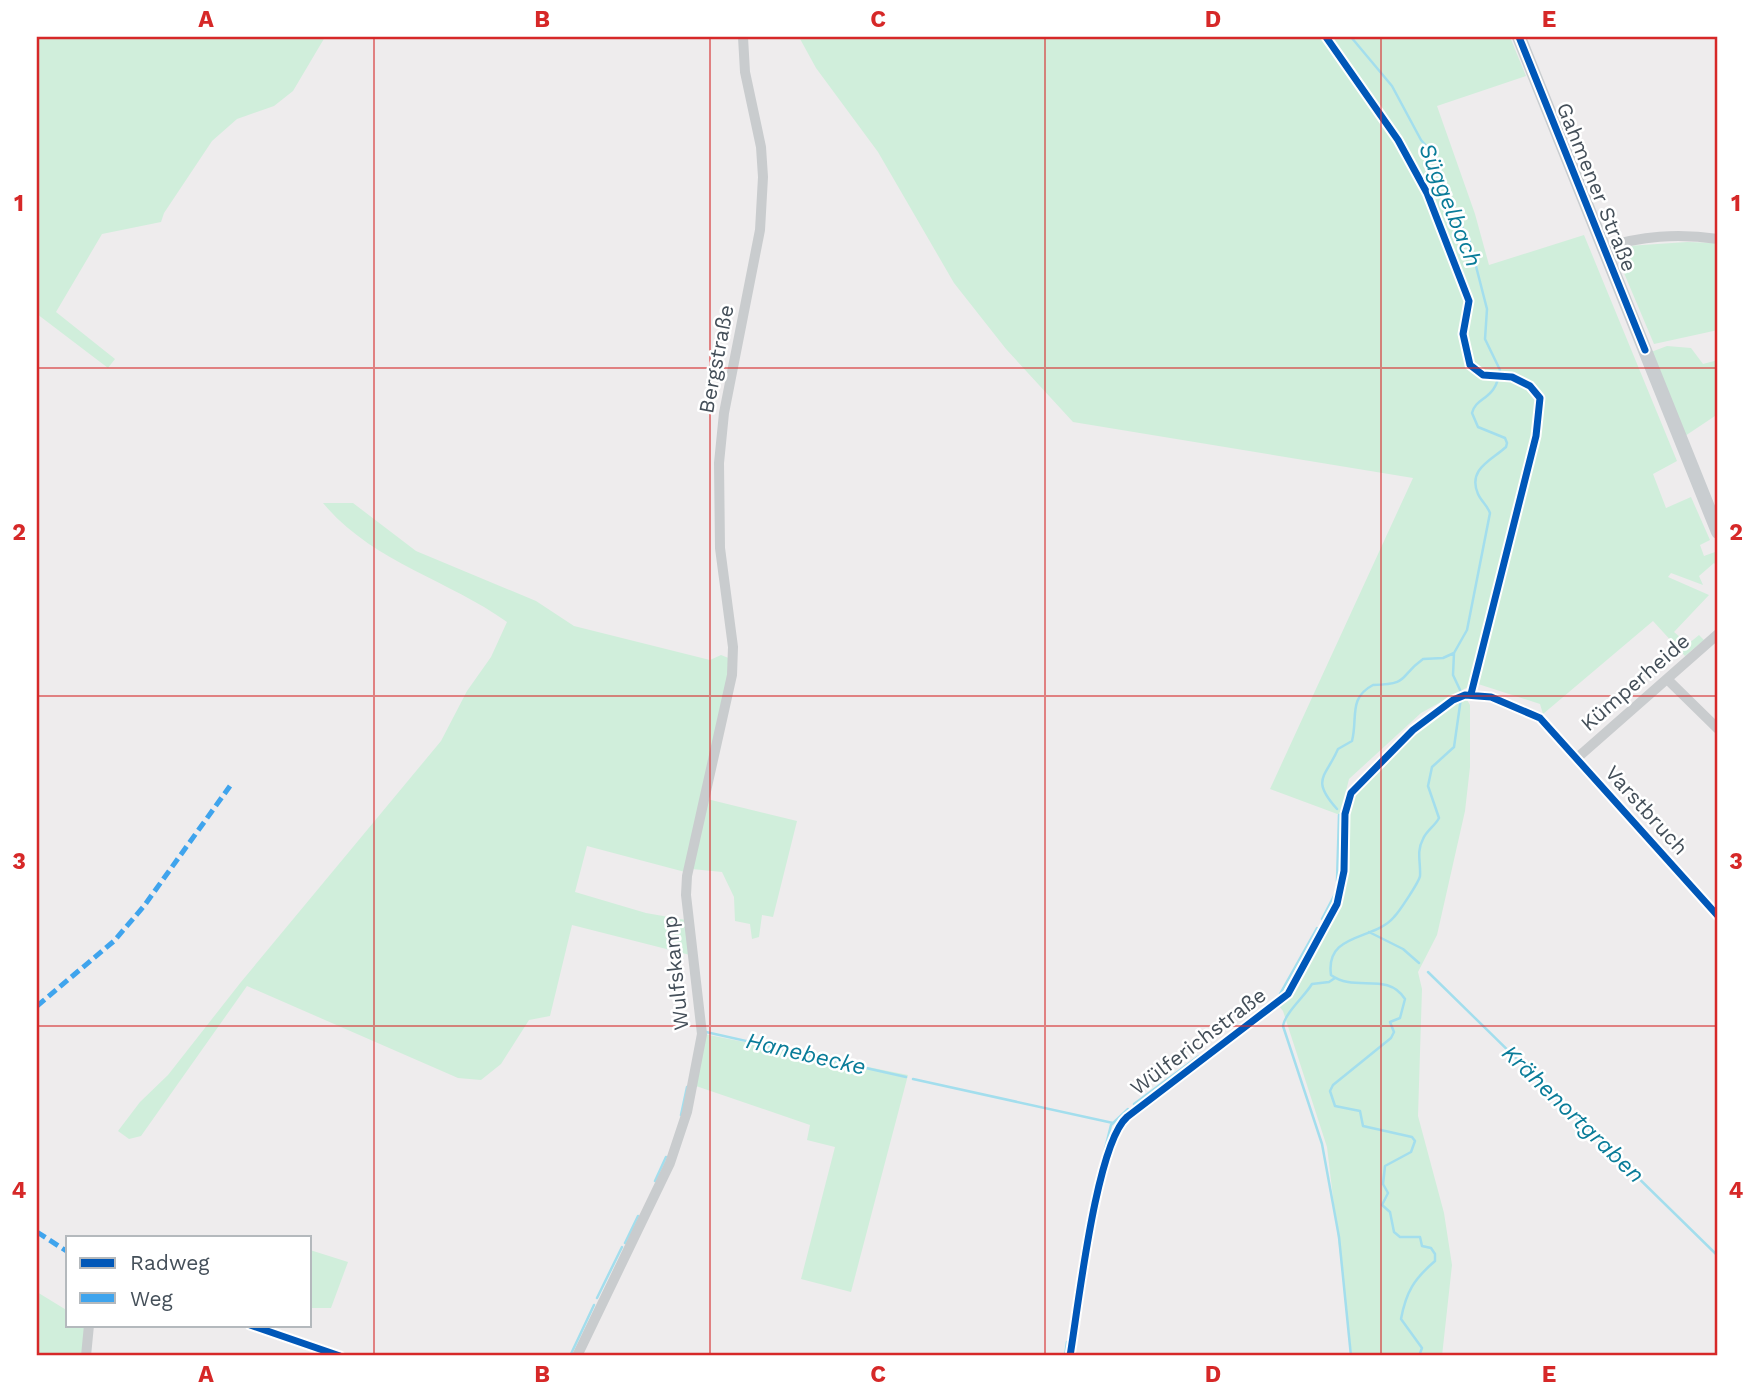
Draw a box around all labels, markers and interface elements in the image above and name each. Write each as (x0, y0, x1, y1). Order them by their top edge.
text: A (198, 6, 214, 33)
text: B (534, 6, 550, 33)
text: C (870, 6, 886, 33)
text: D (1205, 6, 1221, 33)
text: E (1542, 6, 1556, 33)
street label: Gahmener Straße (1552, 99, 1642, 275)
water label: Süggelbach (1413, 139, 1487, 271)
text: 1 (14, 190, 24, 217)
text: 1 (1731, 190, 1741, 217)
street label: Bergstraße (693, 303, 739, 415)
text: 2 (12, 519, 26, 546)
text: 2 (1729, 519, 1743, 546)
street label: Kümperheide (1575, 628, 1695, 736)
street label: Varstbruch (1600, 760, 1694, 860)
text: 3 (12, 848, 26, 875)
text: 3 (1729, 848, 1743, 875)
street label: Wulfskamp (657, 914, 693, 1032)
street label: Wülferichstraße (1125, 982, 1271, 1100)
water label: Hanebecke (743, 1027, 869, 1081)
water label: Krähenortgraben (1496, 1039, 1650, 1189)
text: 4 (12, 1177, 27, 1204)
text: 4 (1729, 1177, 1744, 1204)
legend (66, 1236, 312, 1326)
text: Radweg (130, 1250, 210, 1275)
text: Weg (130, 1286, 174, 1311)
text: A (198, 1361, 214, 1388)
text: B (534, 1361, 550, 1388)
text: C (870, 1361, 886, 1388)
text: D (1205, 1361, 1221, 1388)
text: E (1542, 1361, 1556, 1388)

